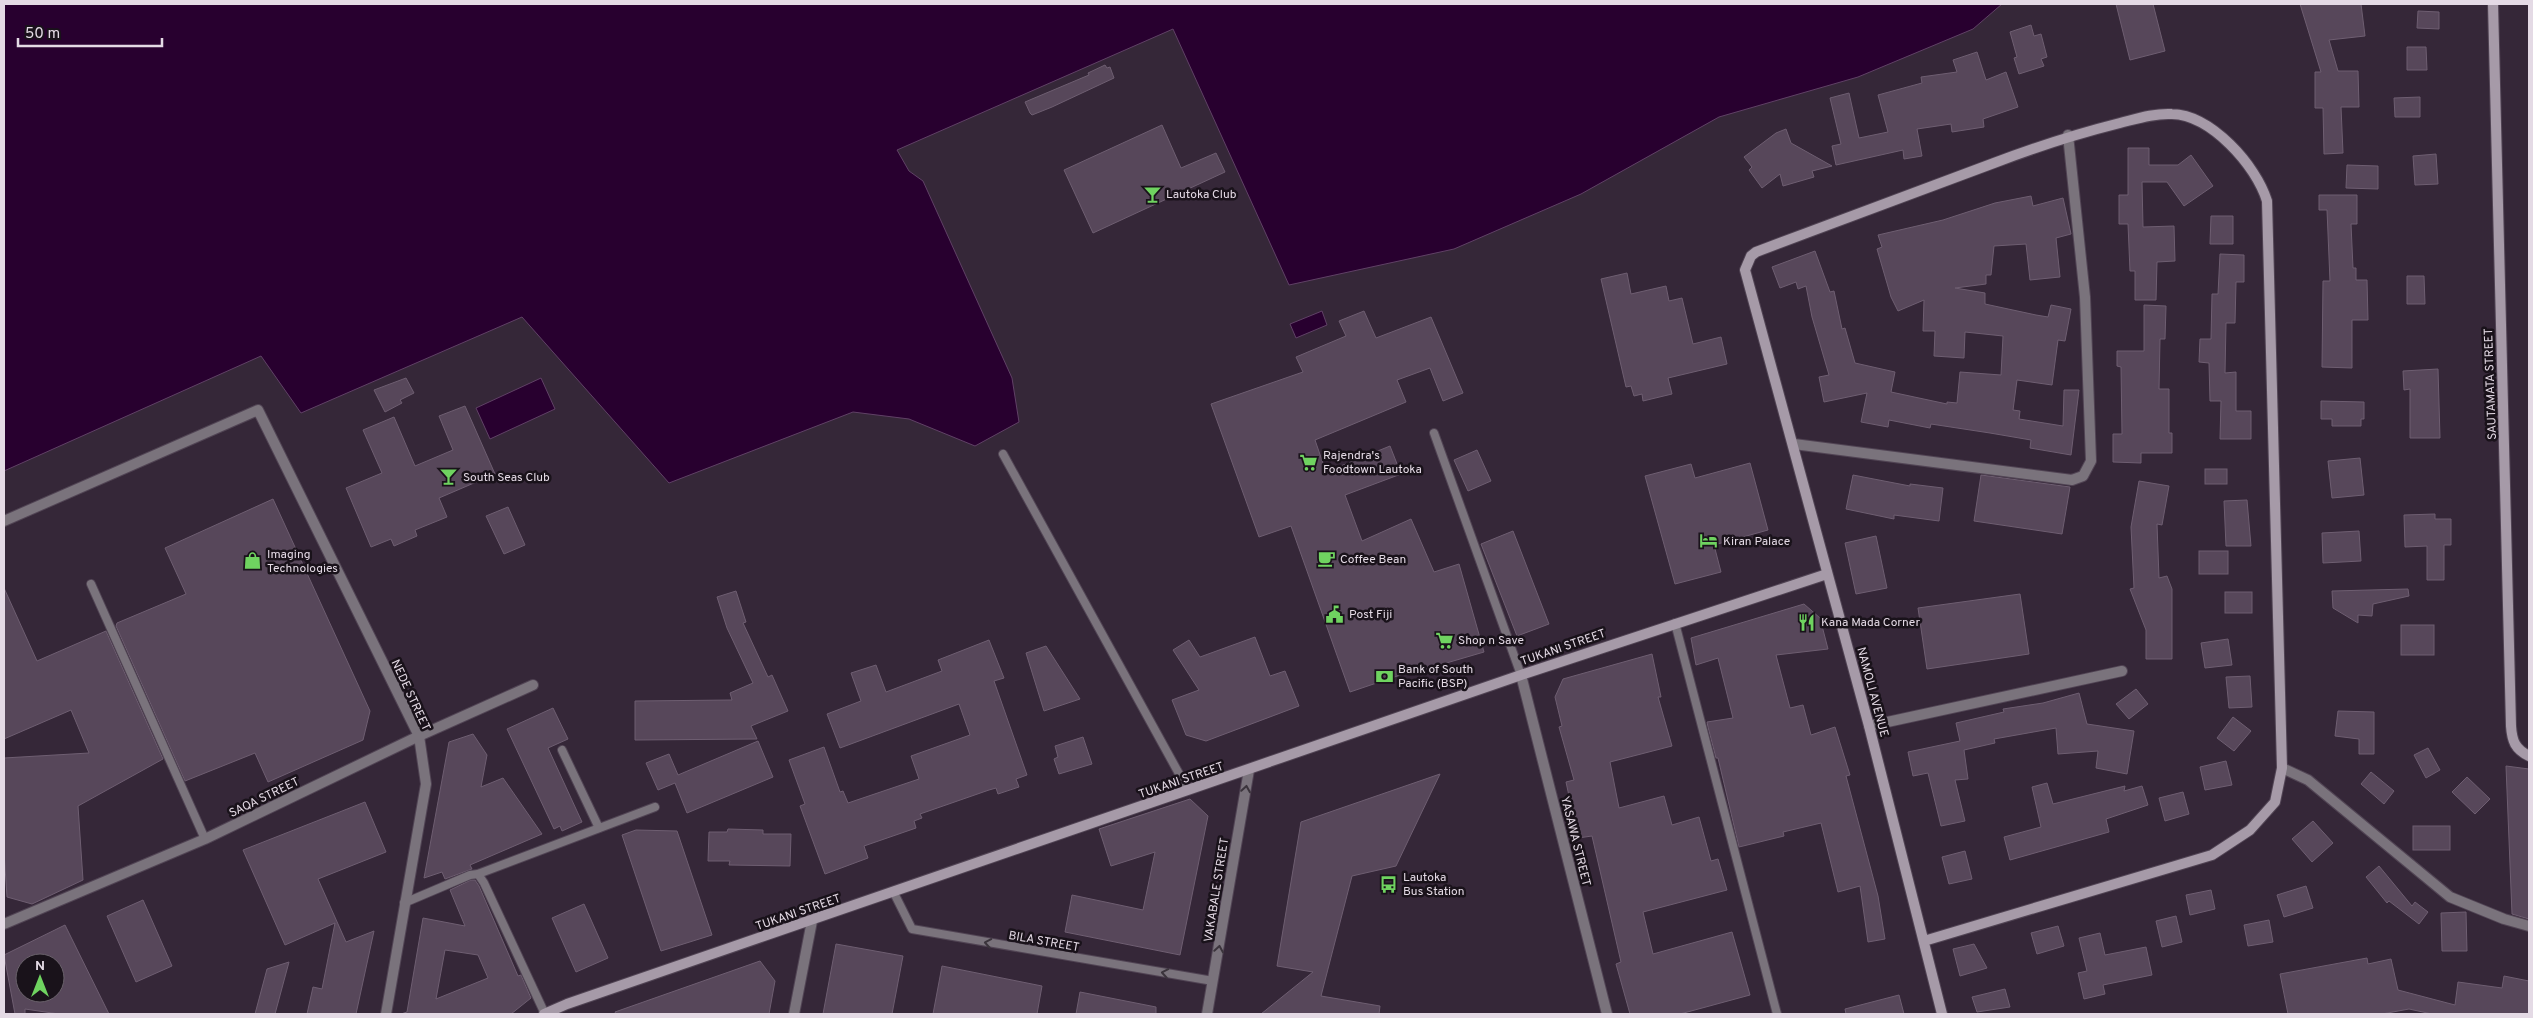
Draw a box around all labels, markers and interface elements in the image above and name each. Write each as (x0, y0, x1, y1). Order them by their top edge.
scale bar (18, 15, 161, 47)
text: 50 m (25, 25, 60, 44)
bar icon: Lautoka Club (1142, 184, 1162, 204)
place label: Lautoka Club (1166, 187, 1237, 203)
street label: SAUTAMATA STREET (2481, 328, 2501, 440)
place label: Rajendra's Foodtown Lautoka (1323, 448, 1422, 478)
supermarket icon: Rajendra's Foodtown Lautoka (1299, 452, 1319, 472)
bar icon: South Seas Club (439, 467, 459, 487)
place label: South Seas Club (463, 470, 550, 486)
hotel icon: Kiran Palace (1699, 531, 1719, 551)
place label: Kiran Palace (1723, 534, 1790, 550)
place label: Imaging Technologies (267, 547, 338, 577)
cafe icon: Coffee Bean (1316, 549, 1336, 569)
shop icon: Imaging Technologies (243, 551, 263, 571)
place label: Coffee Bean (1340, 552, 1406, 568)
public building icon: Post Fiji (1325, 604, 1345, 624)
place label: Post Fiji (1349, 607, 1392, 623)
restaurant icon: Kana Mada Corner (1797, 612, 1817, 632)
place label: Kana Mada Corner (1821, 615, 1920, 631)
street label: TUKANI STREET (1519, 626, 1608, 670)
supermarket icon: Shop n Save (1434, 630, 1454, 650)
place label: Shop n Save (1458, 633, 1524, 649)
street label: NAMOLI AVENUE (1852, 645, 1892, 739)
street label: NEDE STREET (387, 657, 434, 734)
place label: Bank of South Pacific (BSP) (1398, 662, 1473, 692)
bank icon: Bank of South Pacific (BSP) (1374, 666, 1394, 686)
street label: TUKANI STREET (1137, 759, 1226, 803)
street label: SAQA STREET (227, 774, 302, 822)
one-way arrow (1240, 784, 1250, 793)
street label: YASAWA STREET (1556, 795, 1594, 888)
street label: VAKABALE STREET (1201, 837, 1233, 944)
place label: Lautoka Bus Station (1403, 870, 1464, 900)
bus stop icon: Lautoka Bus Station (1379, 874, 1399, 894)
street label: TUKANI STREET (754, 891, 843, 935)
street label: BILA STREET (1007, 928, 1081, 956)
one-way arrow (984, 938, 992, 948)
one-way arrow (1213, 945, 1223, 953)
north arrow (15, 953, 65, 1003)
text: N (35, 958, 45, 975)
one-way arrow (1161, 969, 1170, 979)

